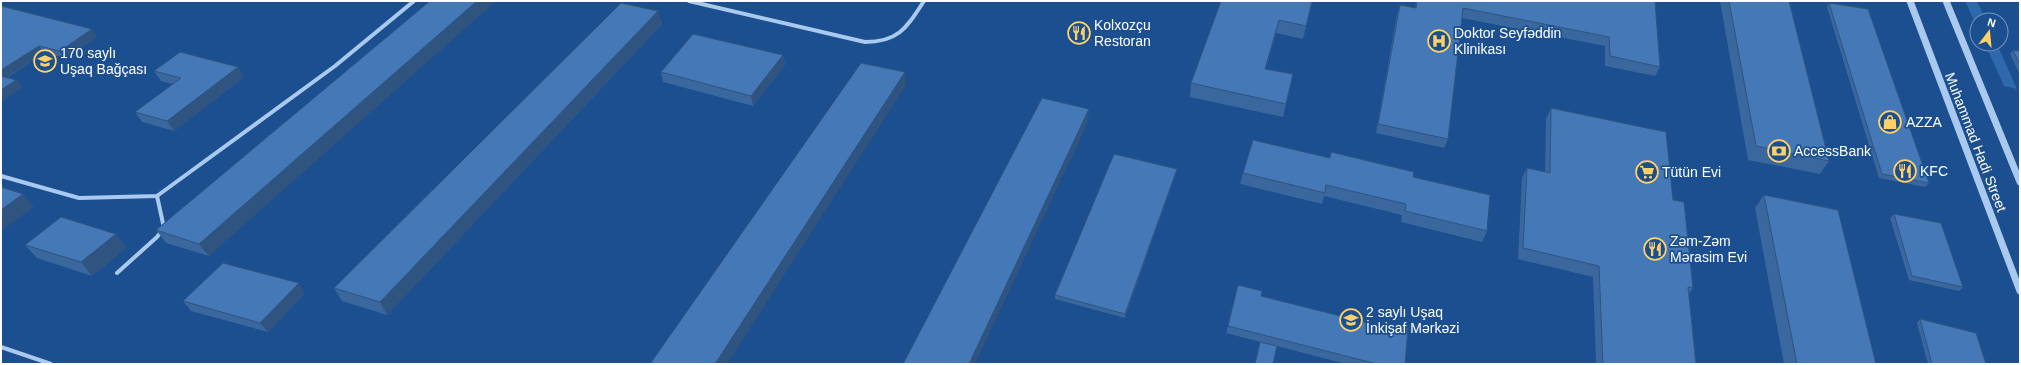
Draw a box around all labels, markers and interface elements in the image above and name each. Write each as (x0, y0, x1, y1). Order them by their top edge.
north arrow (1969, 12, 2009, 52)
text: N (1986, 16, 1997, 29)
place label: Kolxozçu Restoran (1094, 17, 1151, 49)
restaurant icon: Kolxozçu Restoran (1066, 20, 1092, 46)
place label: Doktor Seyfәddin Klinikası (1454, 25, 1561, 57)
hospital icon: Doktor Seyfәddin Klinikası (1426, 28, 1452, 54)
place label: 170 saylı Uşaq Bağçası (60, 45, 147, 77)
school or university icon: 170 saylı Uşaq Bağçası (32, 48, 58, 74)
street label: Muhammad Hadi Street (1942, 70, 2010, 214)
shop icon: AZZA (1877, 109, 1903, 135)
place label: AZZA (1906, 114, 1942, 130)
bank icon: AccessBank (1766, 138, 1792, 164)
place label: AccessBank (1794, 143, 1872, 159)
restaurant icon: KFC (1892, 158, 1918, 184)
supermarket icon: Tütün Evi (1634, 159, 1660, 185)
place label: KFC (1920, 163, 1948, 179)
place label: Tütün Evi (1662, 164, 1721, 180)
place label: Zәm-Zәm Mәrasim Evi (1670, 233, 1747, 265)
restaurant icon: Zәm-Zәm Mәrasim Evi (1642, 236, 1668, 262)
place label: 2 saylı Uşaq İnkişaf Mərkəzi (1366, 304, 1459, 336)
school or university icon: 2 saylı Uşaq İnkişaf Mərkəzi (1338, 307, 1364, 333)

